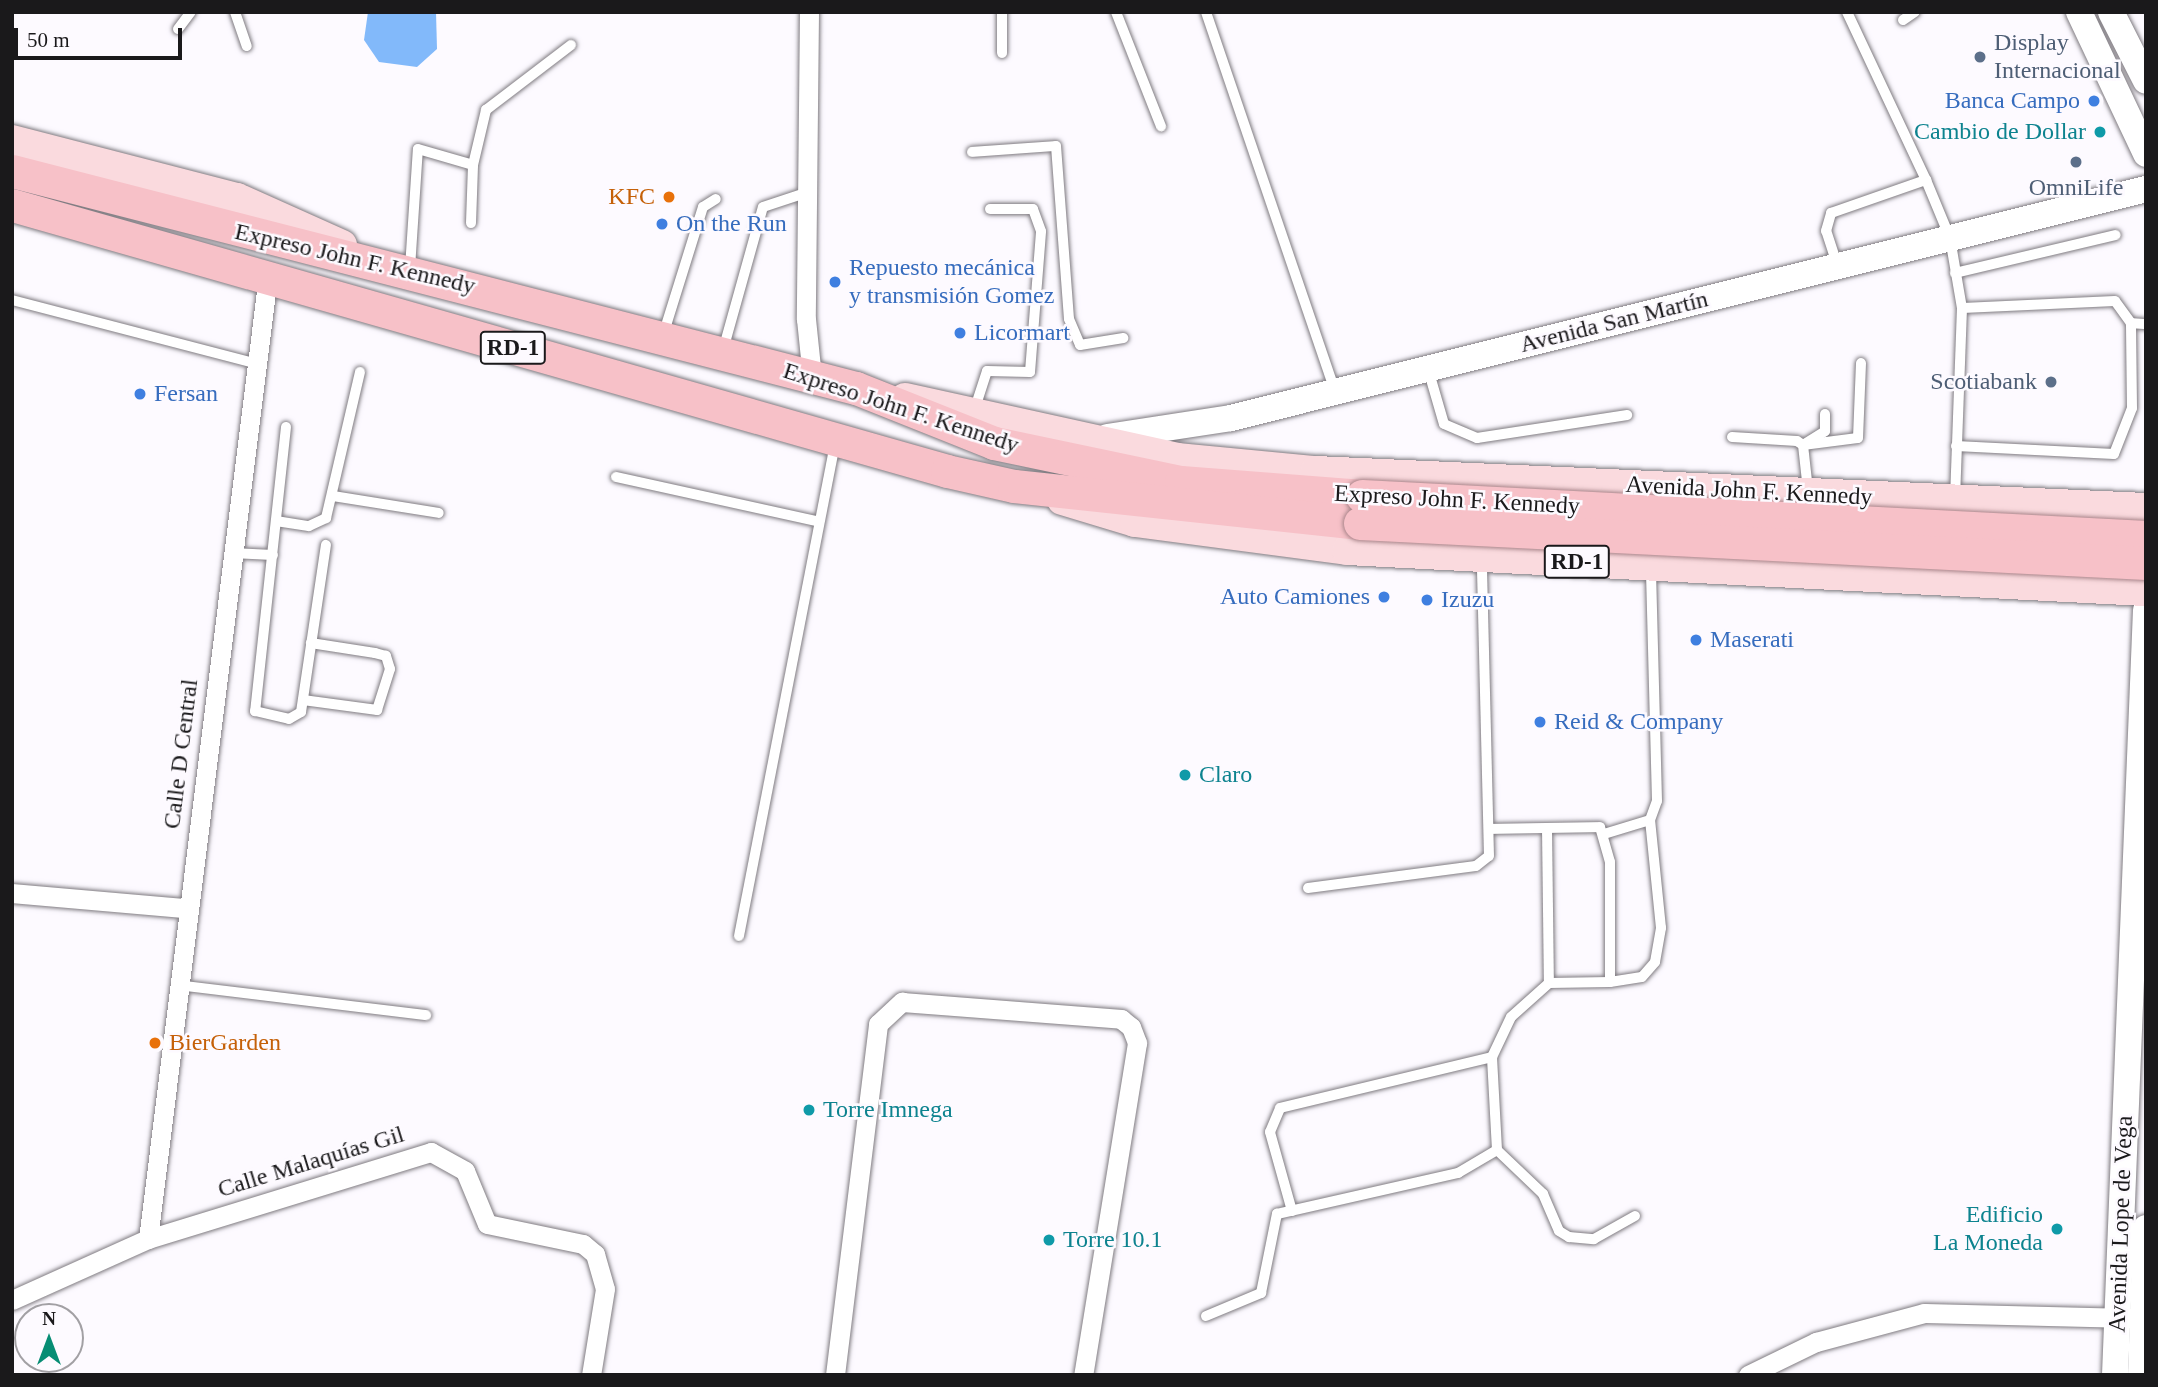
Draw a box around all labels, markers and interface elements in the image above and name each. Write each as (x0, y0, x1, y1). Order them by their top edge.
scale bar (18, 14, 186, 58)
text: 50 m (27, 28, 70, 52)
place label: Display Internacional (1994, 29, 2121, 85)
marker: Display Internacional (1972, 49, 1988, 65)
place label: Banca Campo (1945, 87, 2080, 115)
marker: Banca Campo (2086, 93, 2102, 109)
place label: Cambio de Dollar (1914, 118, 2086, 146)
marker: Cambio de Dollar (2092, 124, 2108, 140)
marker: OmniLife (2068, 154, 2084, 170)
place label: OmniLife (2029, 174, 2123, 202)
place label: KFC (608, 183, 655, 211)
marker: KFC (661, 189, 677, 205)
place label: On the Run (676, 210, 787, 238)
marker: On the Run (654, 216, 670, 232)
street label: Expreso John F. Kennedy (232, 217, 478, 301)
place label: Repuesto mecánica y transmisión Gomez (849, 254, 1054, 310)
marker: Repuesto mecánica y transmisión Gomez (827, 274, 843, 290)
street label: Avenida San Martín (1517, 285, 1711, 359)
place label: Licormart (974, 319, 1070, 347)
marker: Licormart (952, 325, 968, 341)
road number: RD-1 (480, 328, 546, 368)
street label: Expreso John F. Kennedy (780, 356, 1022, 460)
place label: Scotiabank (1930, 368, 2037, 396)
marker: Scotiabank (2043, 374, 2059, 390)
place label: Fersan (154, 380, 218, 408)
marker: Fersan (132, 386, 148, 402)
street label: Avenida John F. Kennedy (1625, 470, 1873, 512)
street label: Expreso John F. Kennedy (1333, 479, 1581, 521)
road number: RD-1 (1544, 542, 1610, 582)
place label: Auto Camiones (1220, 583, 1370, 611)
place label: Izuzu (1441, 586, 1494, 614)
marker: Auto Camiones (1376, 589, 1392, 605)
marker: Izuzu (1419, 592, 1435, 608)
place label: Maserati (1710, 626, 1794, 654)
marker: Maserati (1688, 632, 1704, 648)
street label: Calle D Central (158, 677, 204, 831)
place label: Reid & Company (1554, 708, 1723, 736)
marker: Reid & Company (1532, 714, 1548, 730)
place label: Claro (1199, 761, 1252, 789)
marker: Claro (1177, 767, 1193, 783)
place label: BierGarden (169, 1029, 281, 1057)
marker: BierGarden (147, 1035, 163, 1051)
place label: Torre Imnega (823, 1096, 953, 1124)
marker: Torre Imnega (801, 1102, 817, 1118)
street label: Avenida Lope de Vega (2103, 1115, 2139, 1333)
street label: Calle Malaquías Gil (214, 1120, 408, 1204)
place label: Edificio La Moneda (1933, 1201, 2043, 1257)
marker: Edificio La Moneda (2049, 1221, 2065, 1237)
place label: Torre 10.1 (1063, 1226, 1163, 1254)
marker: Torre 10.1 (1041, 1232, 1057, 1248)
north arrow (14, 1303, 84, 1373)
text: N (42, 1308, 56, 1329)

